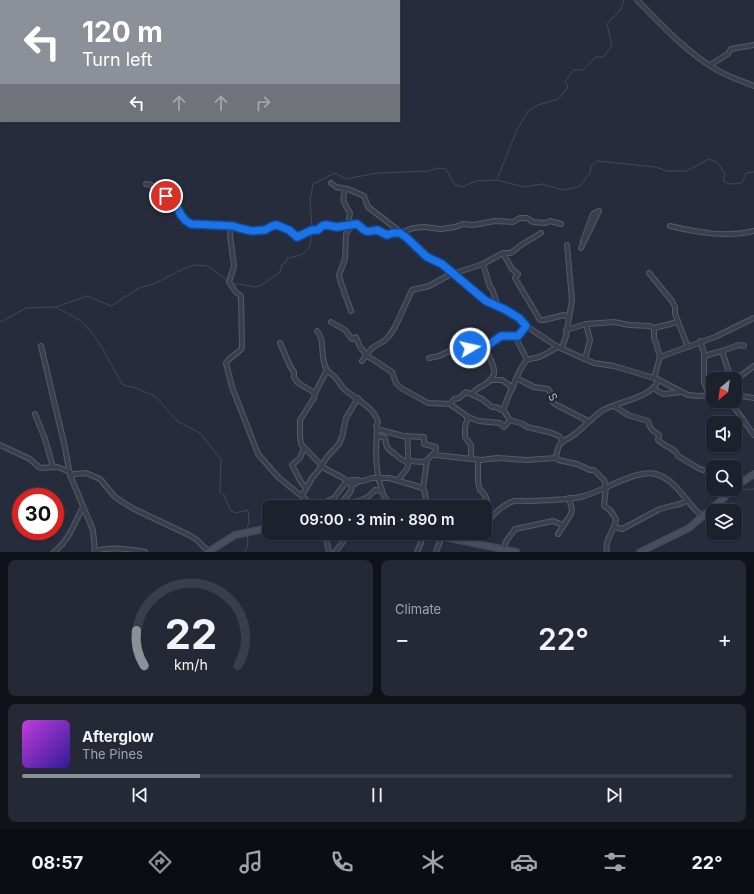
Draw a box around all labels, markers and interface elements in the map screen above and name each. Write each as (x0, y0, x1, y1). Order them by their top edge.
text: 120 m (82, 15, 163, 49)
icon: left (16, 16, 68, 68)
text: Turn left (82, 49, 152, 70)
icon: left (126, 92, 148, 114)
icon: ahead (168, 92, 190, 114)
icon: ahead (210, 92, 232, 114)
icon: right (252, 92, 274, 114)
pin (149, 179, 183, 213)
icon: arrive (155, 185, 177, 207)
position arrow (449, 327, 491, 369)
north arrow (706, 372, 742, 408)
map controls (706, 372, 742, 540)
street label: S (545, 391, 561, 403)
button: sound (706, 416, 742, 452)
button: search (706, 460, 742, 496)
speed limit sign: 30 (12, 488, 64, 540)
button: layers (706, 504, 742, 540)
text: 09:00 · 3 min · 890 m (299, 510, 455, 529)
text: Climate (395, 601, 441, 617)
text: 22 (164, 609, 217, 659)
text: 22° (538, 621, 589, 657)
text: − (395, 626, 410, 652)
text: + (717, 626, 732, 652)
text: km/h (174, 656, 207, 673)
text: Afterglow (82, 727, 154, 746)
text: The Pines (82, 746, 143, 762)
icon: previous (129, 784, 151, 806)
icon: pause (366, 784, 388, 806)
icon: next (603, 784, 625, 806)
icon: directions (146, 848, 174, 876)
icon: music (237, 848, 265, 876)
icon: phone (328, 848, 356, 876)
icon: climate (419, 848, 447, 876)
icon: car (510, 848, 538, 876)
icon: filters (601, 848, 629, 876)
text: 08:57 (31, 852, 83, 873)
text: 22° (692, 852, 722, 873)

